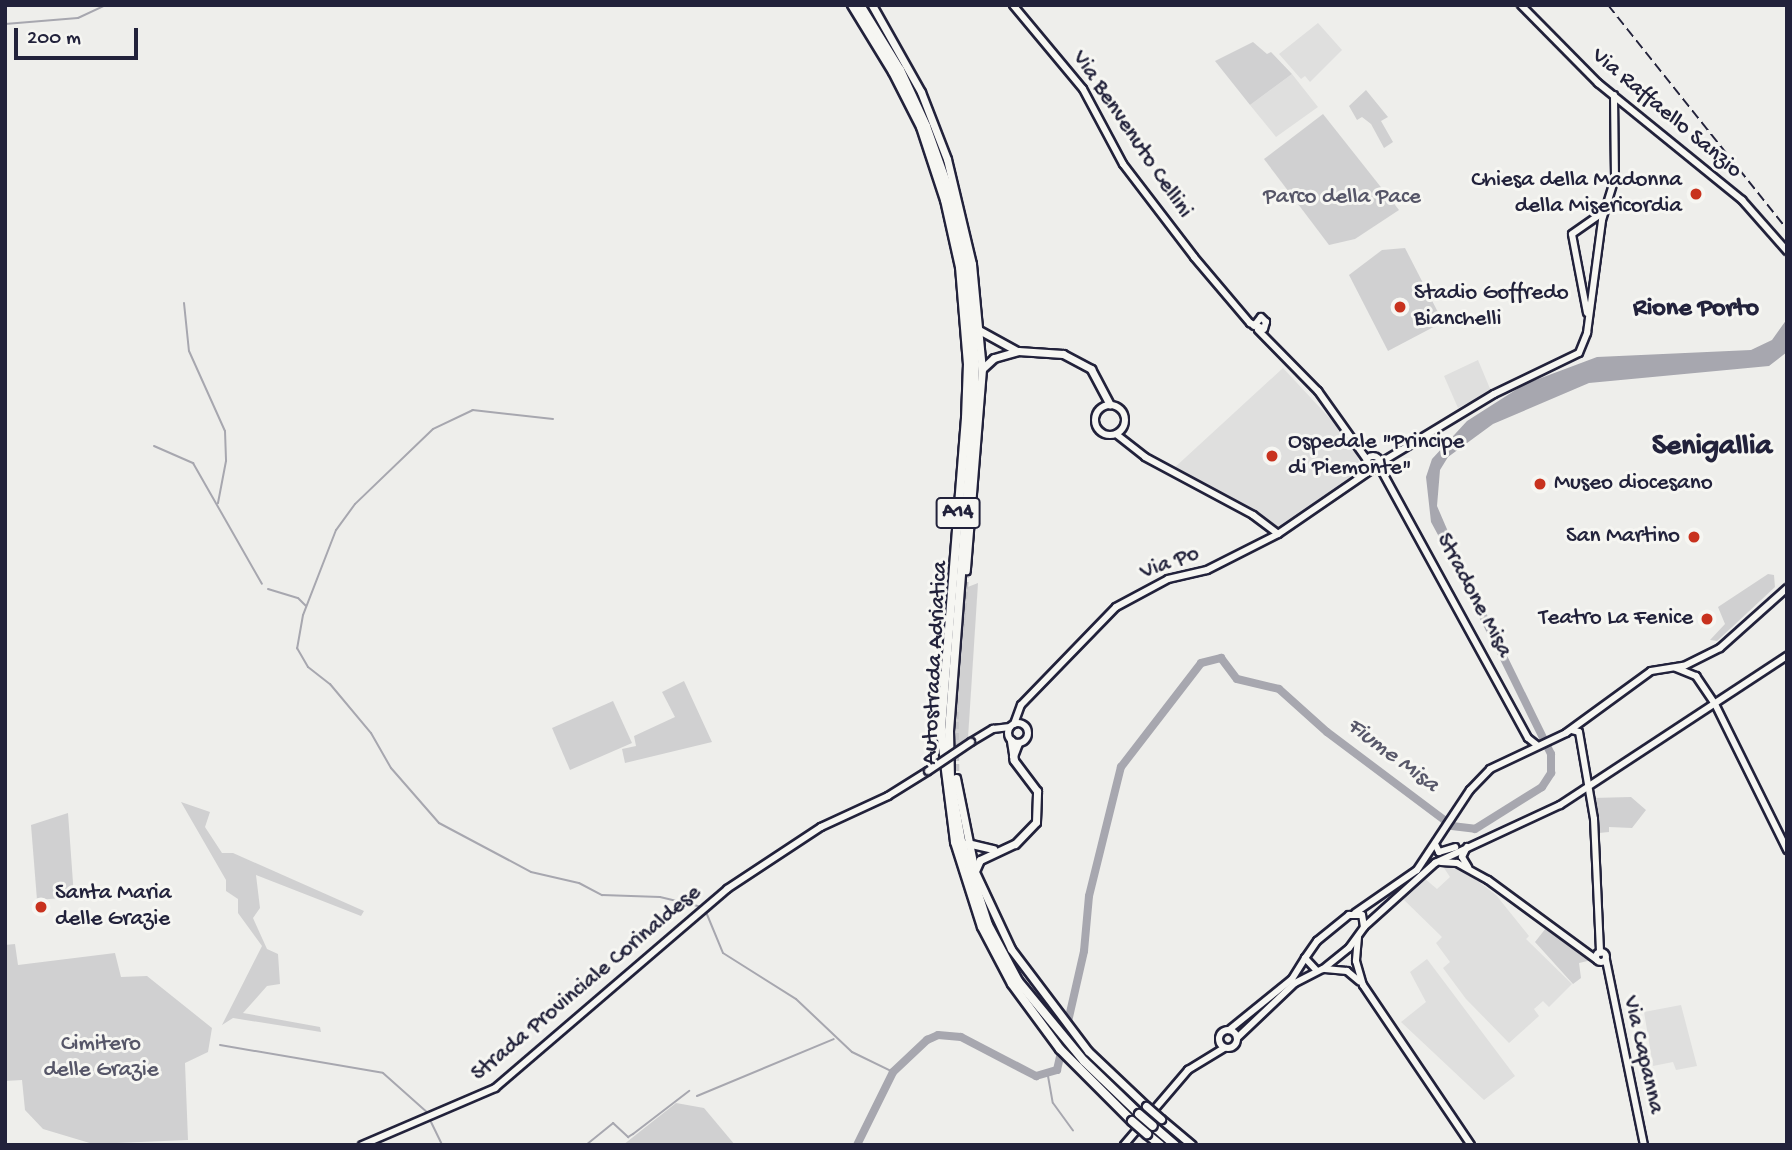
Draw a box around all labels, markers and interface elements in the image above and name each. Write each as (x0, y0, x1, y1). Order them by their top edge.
scale bar (18, 14, 142, 58)
text: 200 m (27, 27, 81, 52)
street label: Via Raffaello Sanzio (1585, 43, 1747, 185)
street label: Via Benvenuto Cellini (1065, 46, 1197, 224)
place label: Chiesa della Madonna della Misericordia (1471, 167, 1682, 221)
park label: Parco della Pace (1263, 184, 1421, 212)
marker: Chiesa della Madonna della Misericordia (1688, 186, 1704, 202)
place label: Stadio Goffredo Bianchelli (1414, 280, 1569, 334)
district label: Rione Porto (1633, 294, 1759, 326)
marker: Stadio Goffredo Bianchelli (1392, 299, 1408, 315)
place label: Ospedale "Principe di Piemonte" (1288, 429, 1464, 483)
district label: Senigallia (1652, 430, 1772, 466)
marker: Ospedale "Principe di Piemonte" (1262, 446, 1282, 466)
place label: Museo diocesano (1554, 470, 1713, 498)
marker: Museo diocesano (1532, 476, 1548, 492)
road number: A14 (935, 496, 981, 530)
place label: San Martino (1566, 523, 1680, 551)
street label: Stradone Misa (1429, 529, 1517, 663)
marker: San Martino (1686, 529, 1702, 545)
street label: Via Po (1137, 541, 1203, 587)
street label: Autostrada Adriatica (917, 560, 955, 766)
place label: Teatro La Fenice (1539, 605, 1693, 633)
marker: Teatro La Fenice (1699, 611, 1715, 627)
water label: Fiume Misa (1340, 712, 1444, 800)
place label: Santa Maria delle Grazie (55, 880, 172, 934)
street label: Strada Provinciale Corinaldese (467, 880, 707, 1088)
marker: Santa Maria delle Grazie (33, 899, 49, 915)
street label: Via Capanna (1615, 993, 1669, 1117)
park label: Cimitero delle Grazie (43, 1031, 159, 1085)

